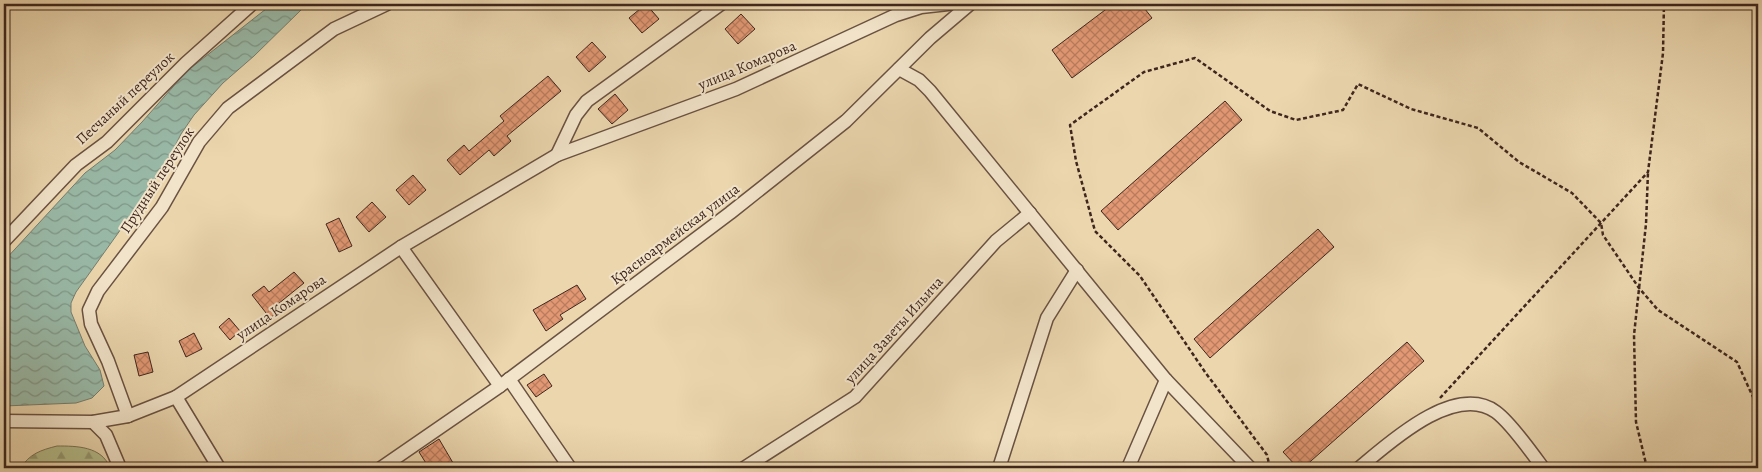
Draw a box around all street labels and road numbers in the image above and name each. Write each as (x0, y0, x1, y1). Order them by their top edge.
street label: улица Комарова (694, 35, 799, 95)
street label: Песчаный переулок (71, 47, 179, 149)
street label: Прудный переулок (115, 123, 199, 237)
street label: Красноармейская улица (606, 179, 744, 289)
street label: улица Комарова (231, 269, 330, 345)
street label: улица Заветы Ильича (840, 272, 948, 389)

